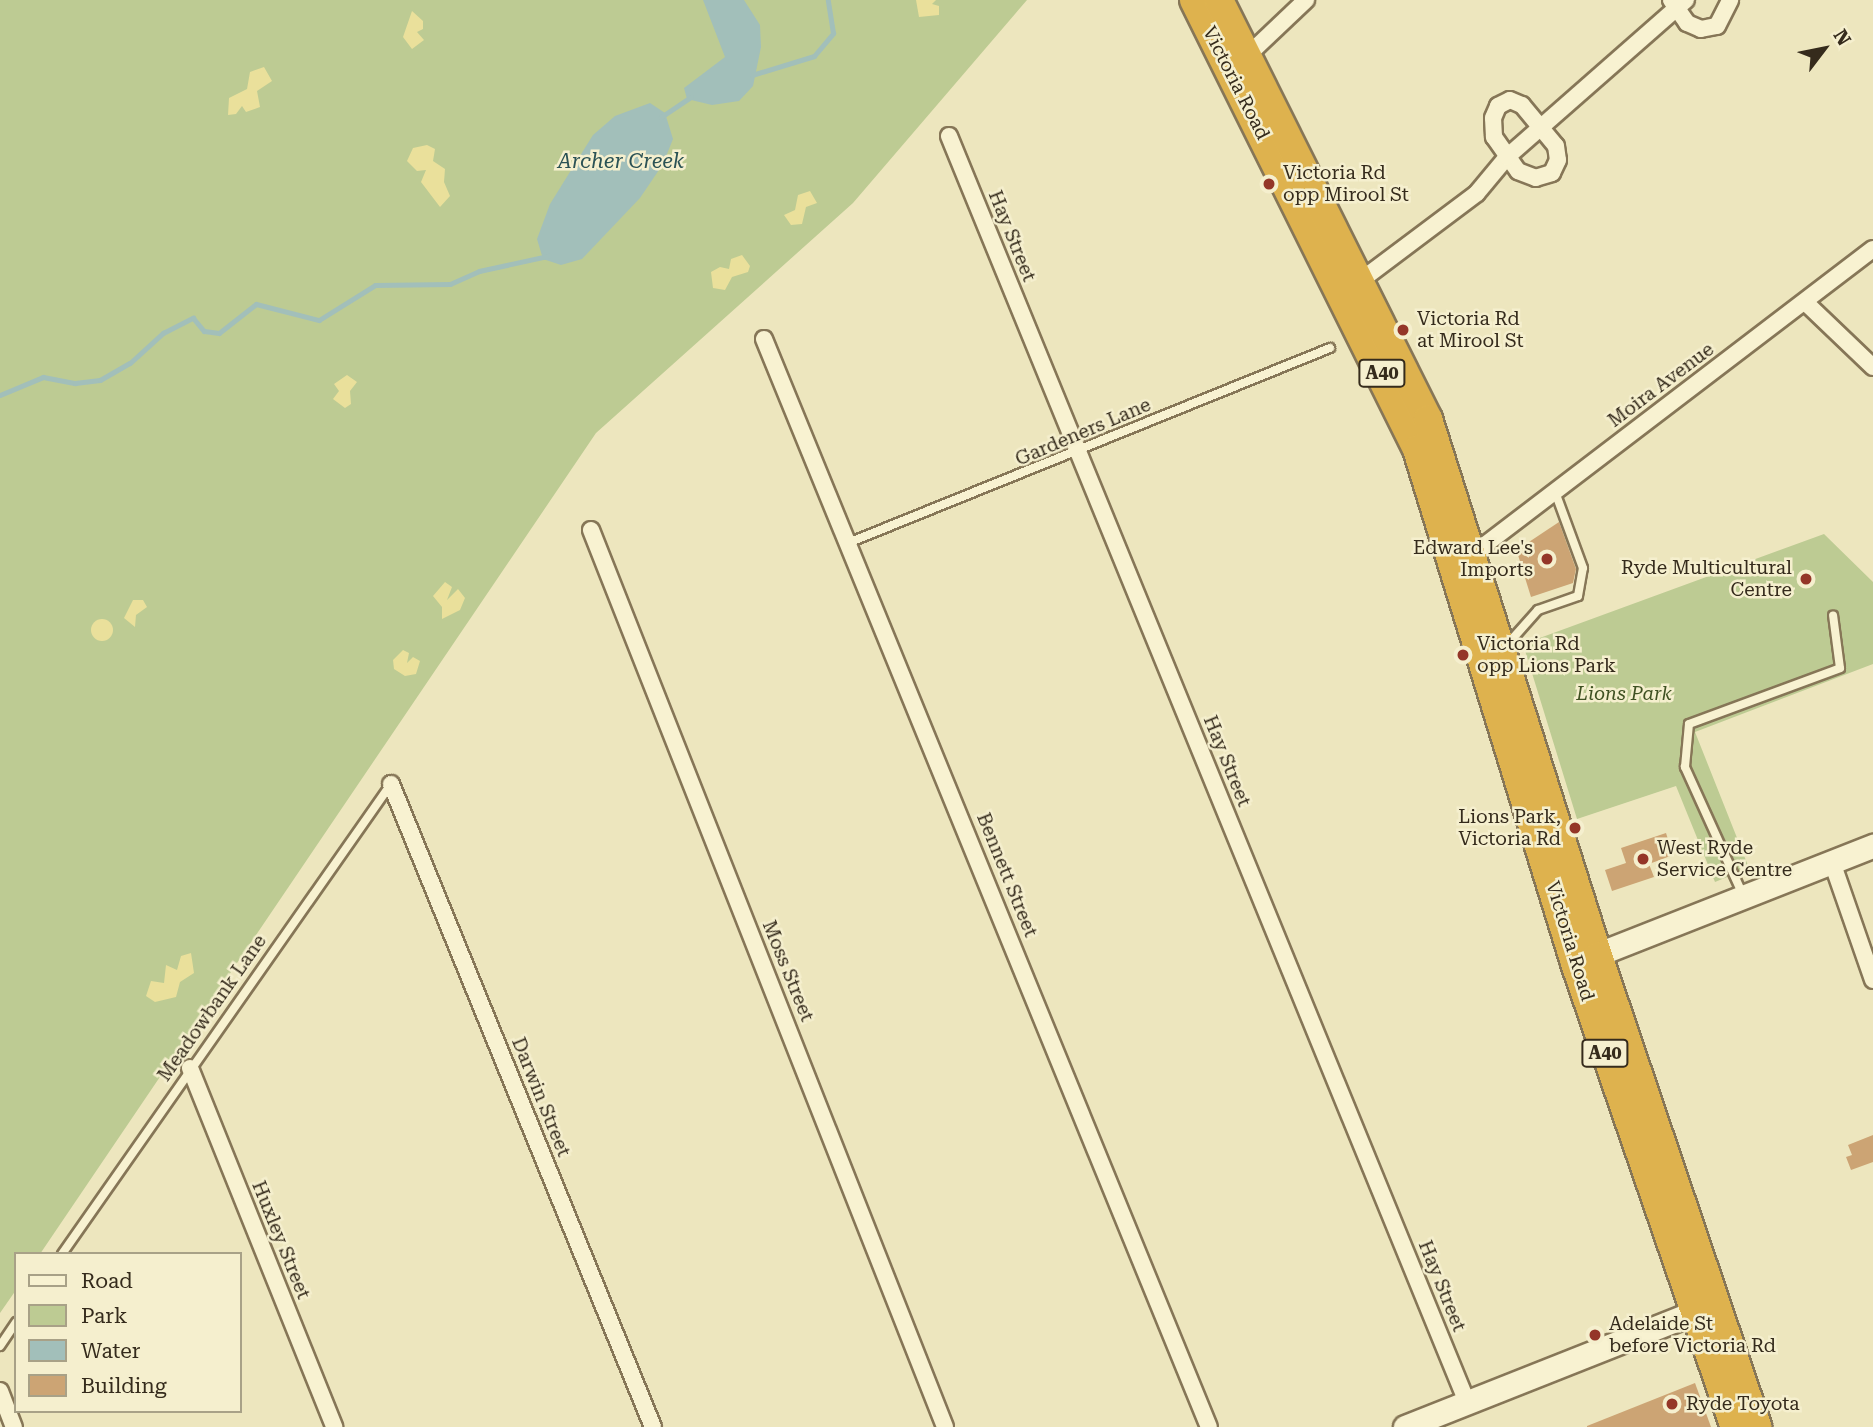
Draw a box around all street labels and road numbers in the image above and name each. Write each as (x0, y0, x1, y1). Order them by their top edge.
street label: Victoria Road (1198, 23, 1274, 143)
street label: Hay Street (983, 187, 1041, 285)
street label: Moira Avenue (1604, 338, 1718, 432)
road number: A40 (1358, 358, 1406, 388)
street label: Gardeners Lane (1012, 393, 1154, 471)
street label: Hay Street (1198, 712, 1256, 810)
street label: Bennett Street (972, 810, 1042, 940)
street label: Victoria Road (1541, 878, 1599, 1004)
street label: Moss Street (757, 917, 819, 1025)
street label: Meadowbank Lane (153, 930, 271, 1086)
street label: Darwin Street (507, 1034, 575, 1160)
road number: A40 (1580, 1038, 1630, 1068)
street label: Huxley Street (247, 1178, 315, 1302)
street label: Hay Street (1413, 1237, 1471, 1335)

